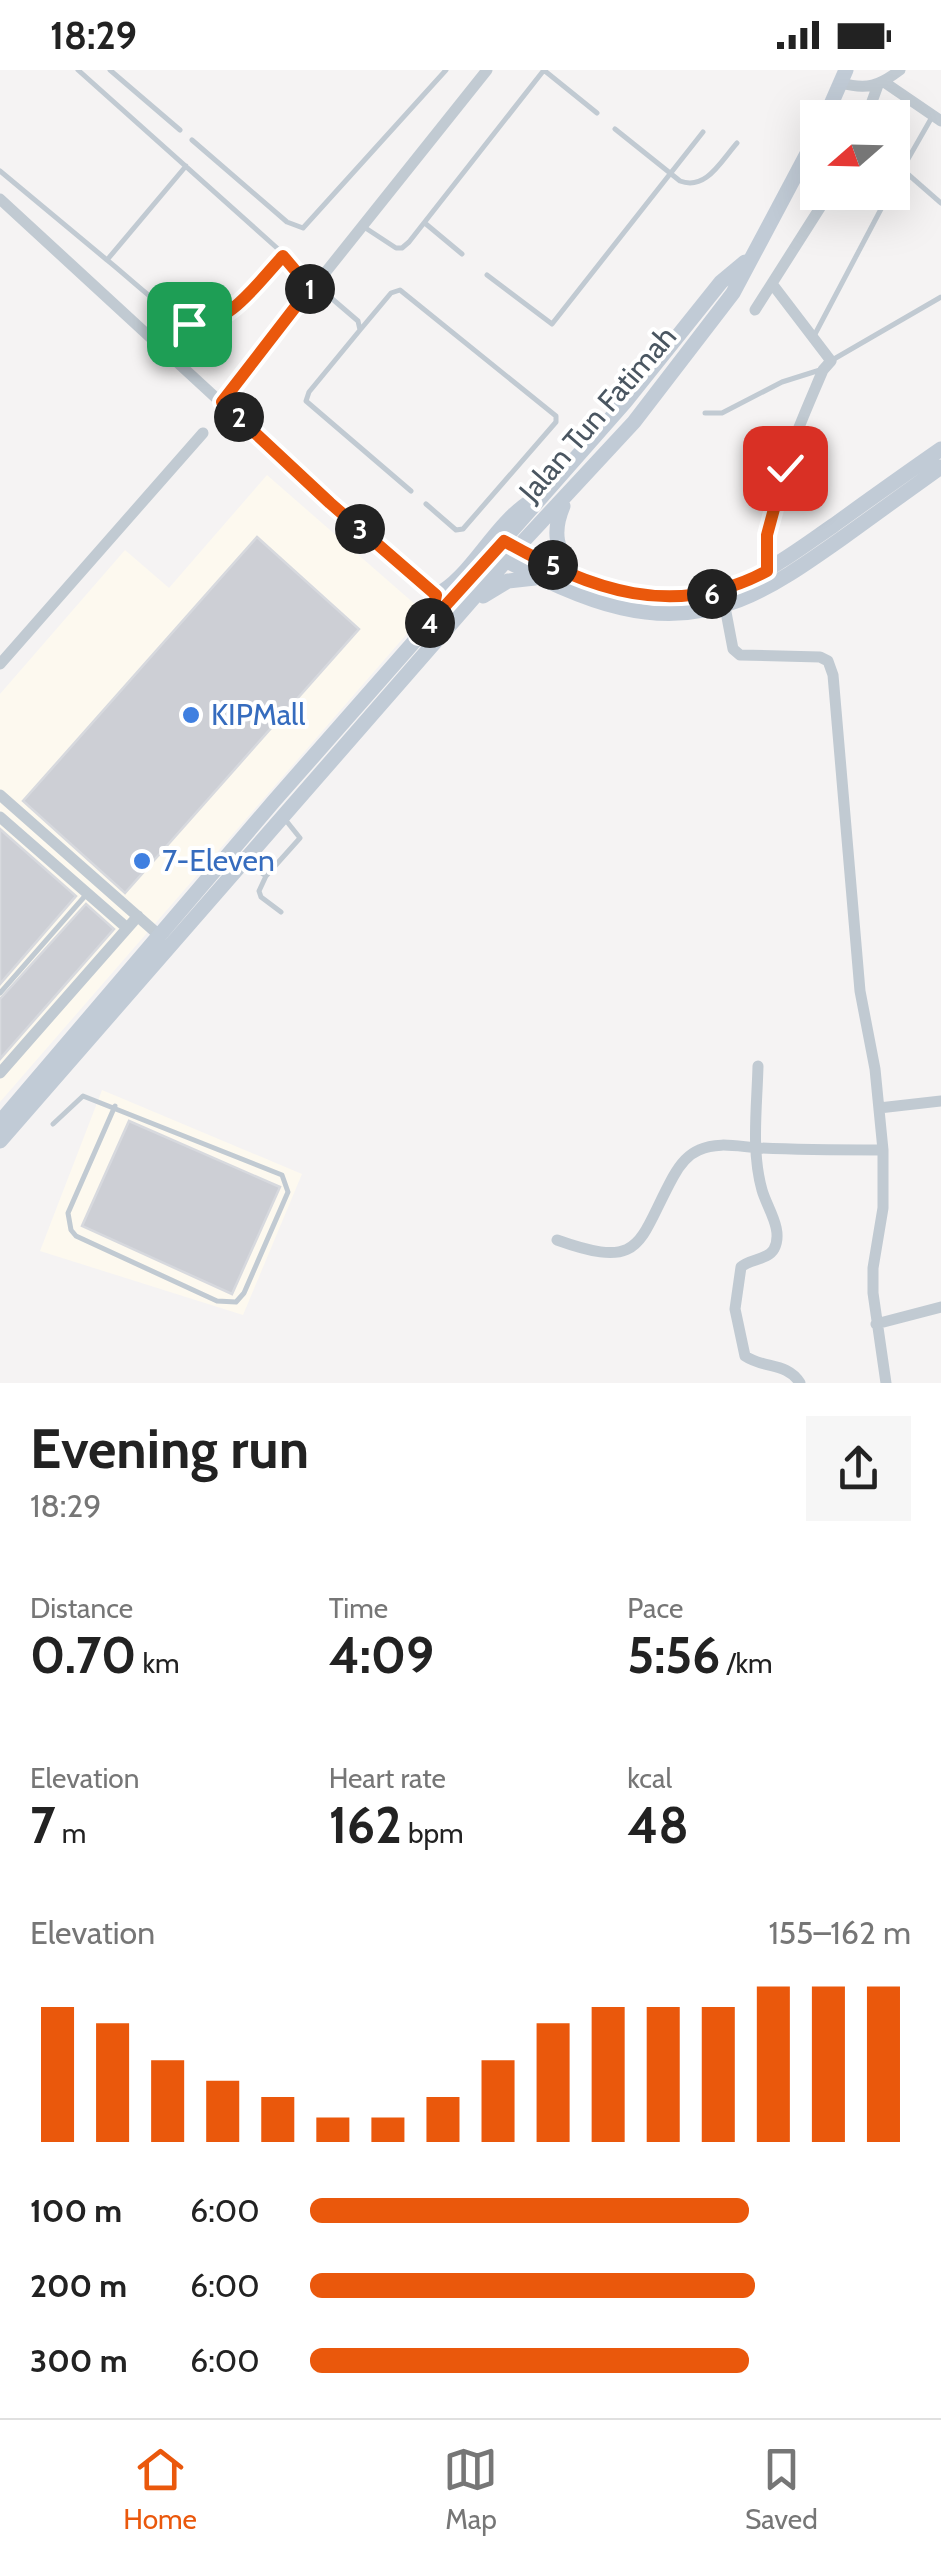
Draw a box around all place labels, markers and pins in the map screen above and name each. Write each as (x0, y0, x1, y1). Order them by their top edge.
pin: 1 (285, 264, 335, 314)
pin (147, 282, 232, 367)
pin: 2 (214, 392, 264, 442)
pin (743, 426, 828, 511)
pin: 3 (335, 504, 385, 554)
pin: 5 (528, 540, 578, 590)
pin: 6 (687, 569, 737, 619)
pin: 4 (405, 598, 455, 648)
place label: KIPMall (211, 696, 305, 733)
marker: KIPMall (180, 704, 202, 726)
place label: 7-Eleven (162, 842, 275, 879)
marker: 7-Eleven (131, 850, 153, 872)

